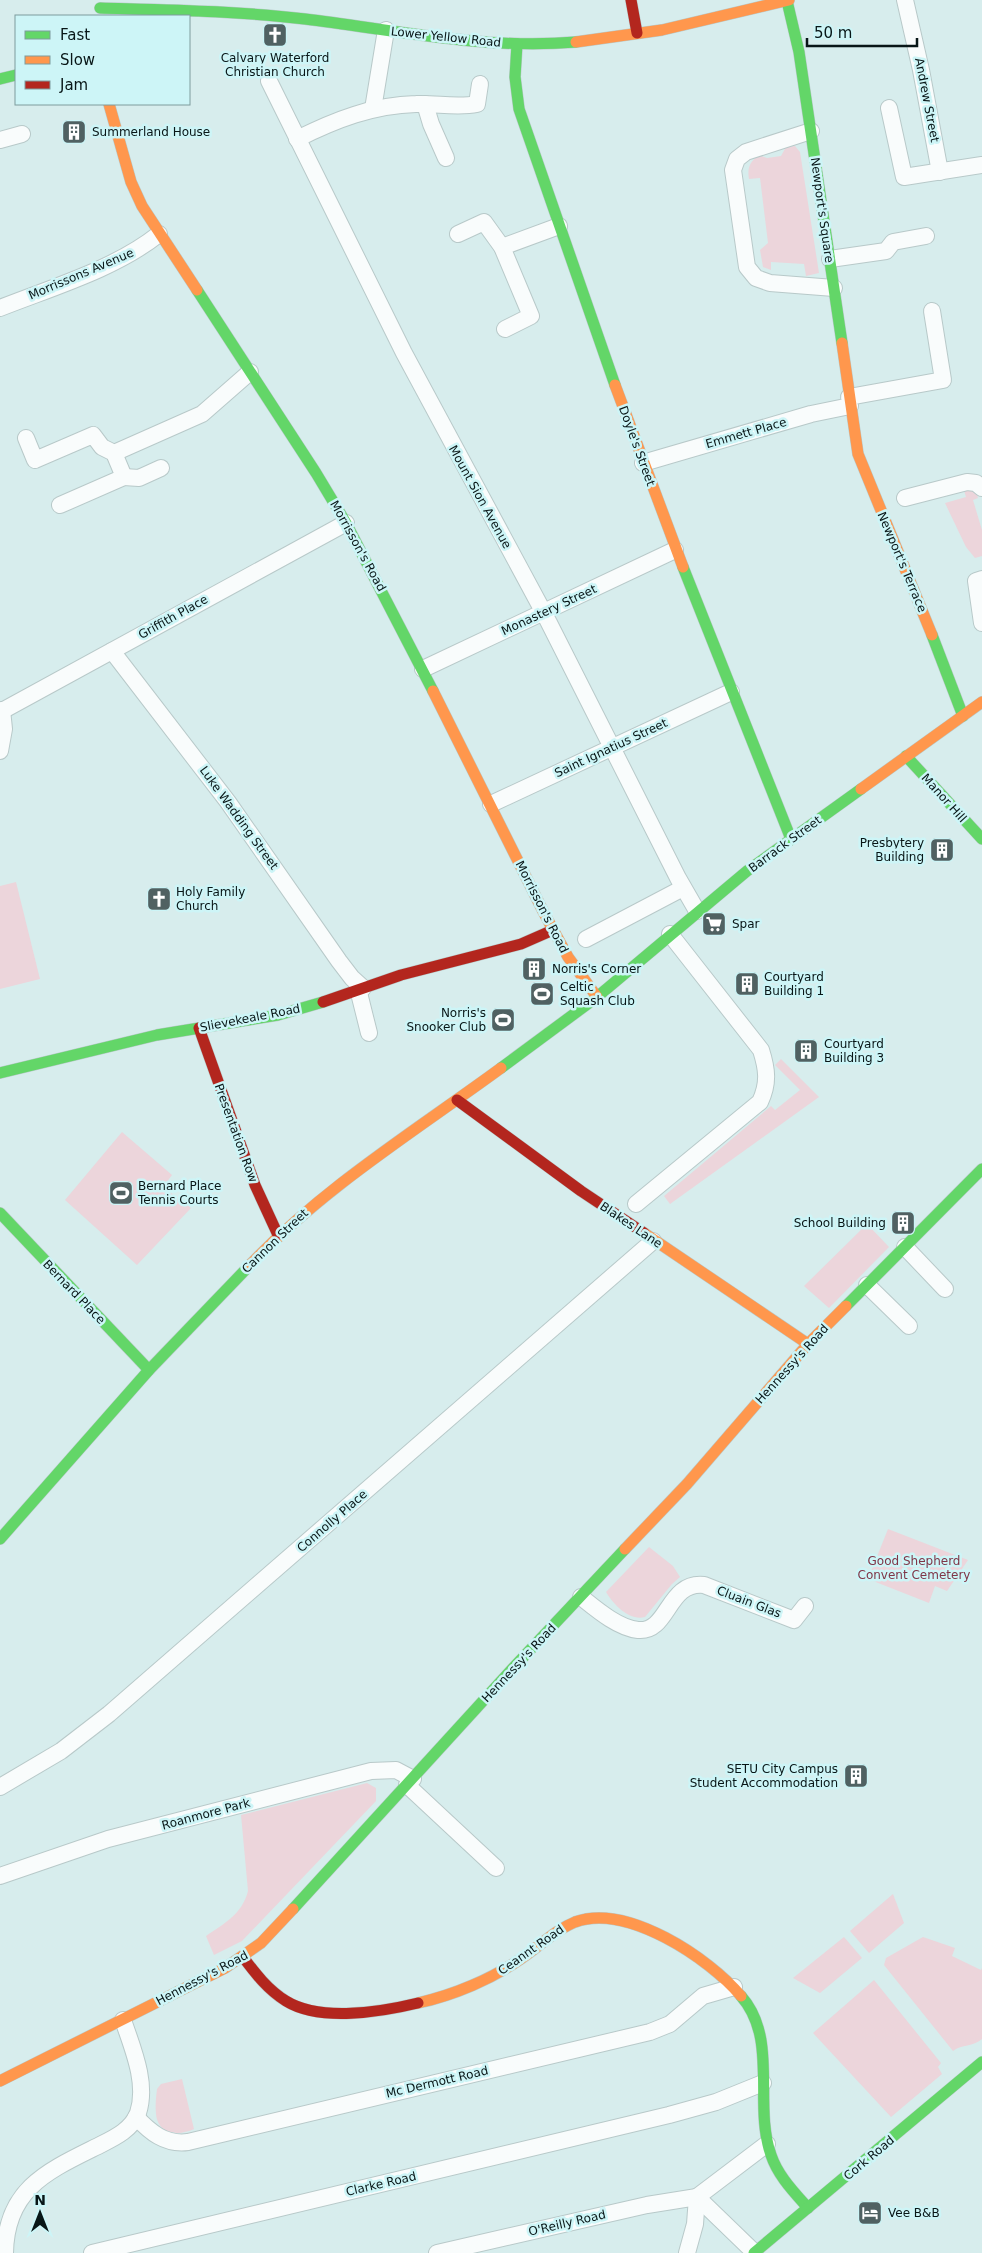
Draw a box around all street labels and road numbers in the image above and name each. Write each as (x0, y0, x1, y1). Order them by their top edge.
street label: Lower Yellow Road (390, 24, 502, 50)
street label: Andrew Street (912, 57, 942, 144)
street label: Newport's Square (808, 156, 836, 264)
street label: Morrissons Avenue (26, 246, 136, 302)
street label: Doyle's Street (616, 404, 658, 488)
street label: Emmett Place (704, 415, 788, 451)
street label: Mount Sion Avenue (446, 443, 514, 551)
street label: Morrisson's Road (327, 498, 389, 594)
street label: Newport's Terrace (874, 510, 930, 614)
street label: Monastery Street (499, 582, 599, 638)
street label: Griffith Place (136, 592, 210, 642)
street label: Saint Ignatius Street (552, 716, 670, 780)
street label: Luke Wadding Street (197, 764, 281, 873)
street label: Manor Hill (919, 771, 969, 825)
street label: Barrack Street (746, 813, 824, 875)
street label: Morrisson's Road (513, 859, 571, 955)
street label: Slievekeale Road (199, 1001, 301, 1035)
street label: Presentation Row (212, 1082, 260, 1184)
street label: Blakes Lane (597, 1199, 665, 1251)
street label: Cannon Street (239, 1206, 311, 1276)
street label: Bernard Place (40, 1257, 108, 1327)
street label: Hennessy's Road (753, 1321, 831, 1407)
street label: Connolly Place (294, 1487, 370, 1555)
street label: Cluain Glas (715, 1583, 783, 1621)
street label: Hennessy's Road (479, 1621, 559, 1705)
street label: Roanmore Park (160, 1795, 252, 1833)
street label: Ceannt Road (495, 1922, 567, 1978)
street label: Hennessy's Road (154, 1948, 250, 2008)
street label: Mc Dermott Road (385, 2063, 489, 2101)
street label: Cork Road (841, 2133, 897, 2183)
street label: Clarke Road (344, 2169, 418, 2199)
street label: O'Reilly Road (527, 2207, 607, 2239)

